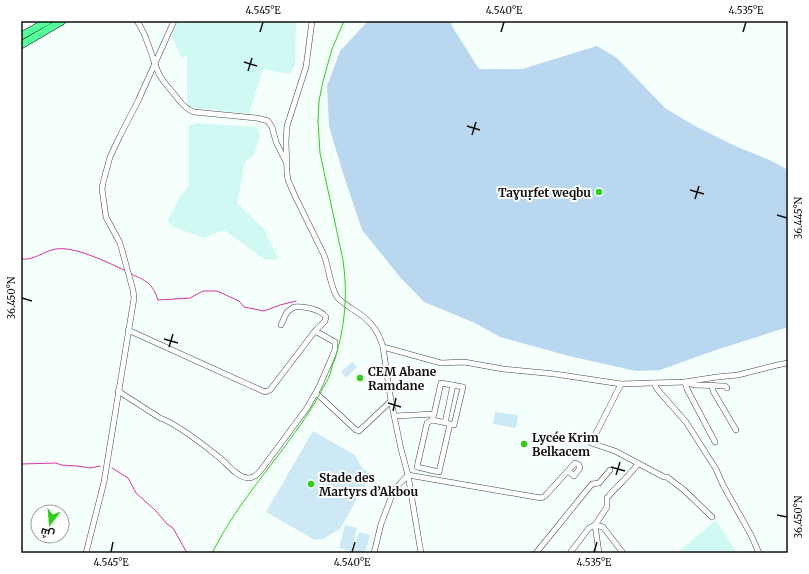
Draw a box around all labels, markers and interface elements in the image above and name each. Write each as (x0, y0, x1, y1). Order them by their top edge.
text: 4.545°E (245, 4, 281, 17)
text: 4.540°E (486, 4, 523, 17)
text: 4.535°E (729, 4, 764, 17)
place label: Taɣuṛfet weqbu (498, 185, 591, 200)
marker: Taɣuṛfet weqbu (594, 187, 604, 197)
text: 36.445°N (792, 196, 805, 239)
text: 36.450°N (5, 276, 18, 320)
place label: CEM Abane Ramdane (368, 364, 437, 393)
marker: CEM Abane Ramdane (355, 373, 365, 383)
place label: Lycée Krim Belkacem (532, 430, 599, 459)
marker: Lycée Krim Belkacem (519, 439, 529, 449)
place label: Stade des Martyrs d’Akbou (319, 470, 419, 499)
marker: Stade des Martyrs d’Akbou (306, 479, 316, 489)
text: 36.450°N (792, 495, 805, 539)
north arrow (30, 504, 70, 544)
text: ش (39, 525, 56, 542)
text: 4.545°E (93, 556, 129, 569)
text: 4.540°E (334, 556, 371, 569)
text: 4.535°E (577, 556, 612, 569)

